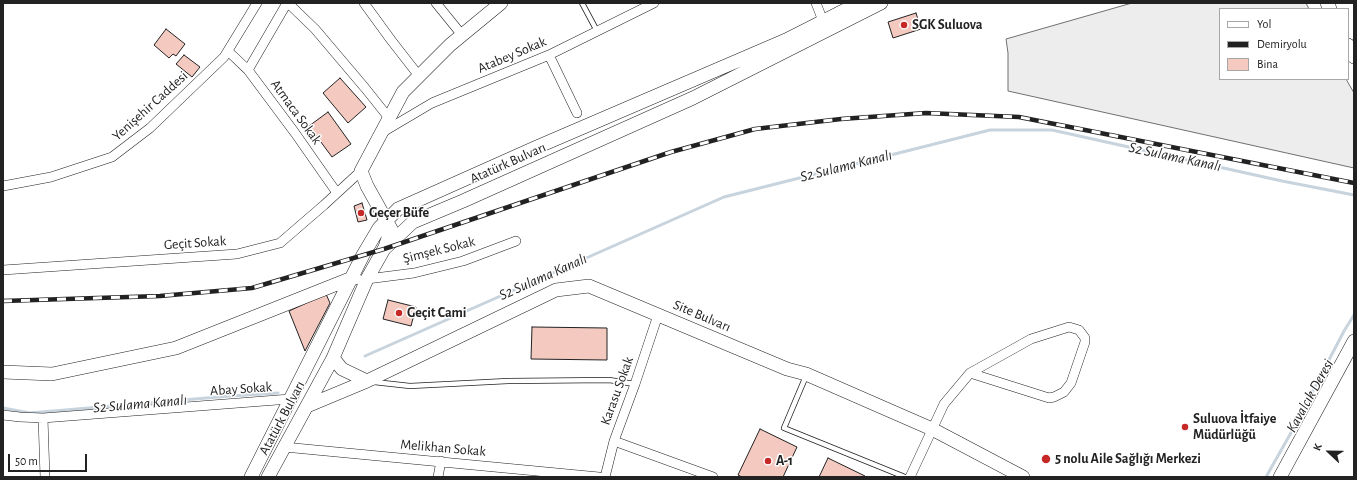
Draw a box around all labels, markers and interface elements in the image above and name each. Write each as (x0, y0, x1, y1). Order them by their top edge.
legend (1219, 8, 1349, 80)
place label: SGK Suluova (912, 17, 982, 33)
text: Yol (1257, 18, 1271, 30)
marker: SGK Suluova (899, 20, 909, 30)
street label: Atabey Sokak (475, 33, 549, 77)
text: Demiryolu (1257, 38, 1307, 50)
text: Bina (1257, 58, 1278, 70)
street label: Yenişehir Caddesi (109, 68, 191, 144)
street label: Atmaca Sokak (267, 76, 325, 148)
water label: S2 Sulama Kanalı (1127, 138, 1223, 176)
street label: Atatürk Bulvarı (467, 139, 549, 187)
water label: S2 Sulama Kanalı (798, 146, 894, 186)
place label: Geçer Büfe (369, 205, 429, 221)
marker: Geçer Büfe (356, 208, 366, 218)
street label: Geçit Sokak (163, 232, 227, 254)
street label: Şimşek Sokak (401, 233, 477, 267)
water label: S2 Sulama Kanalı (496, 250, 590, 304)
street label: Site Bulvarı (671, 296, 733, 336)
place label: Geçit Cami (407, 305, 466, 321)
marker: Geçit Cami (394, 308, 404, 318)
street label: Karasu Sokak (597, 355, 637, 427)
water label: Kavalcık Deresi (1283, 356, 1337, 436)
street label: Abay Sokak (209, 378, 273, 400)
street label: Atatürk Bulvarı (255, 378, 309, 458)
water label: S2 Sulama Kanalı (92, 391, 188, 417)
place label: Suluova İtfaiye Müdürlüğü (1193, 411, 1276, 444)
marker: Suluova İtfaiye Müdürlüğü (1180, 422, 1190, 432)
north arrow (1309, 432, 1349, 472)
street label: Melikhan Sokak (400, 436, 486, 460)
text: K (1311, 442, 1324, 452)
scale bar (10, 446, 89, 472)
place label: 5 nolu Aile Sağlığı Merkezi (1055, 451, 1201, 467)
place label: A-1 (776, 453, 793, 469)
marker: 5 nolu Aile Sağlığı Merkezi (1040, 453, 1052, 465)
text: 50 m (15, 455, 38, 467)
marker: A-1 (763, 456, 773, 466)

